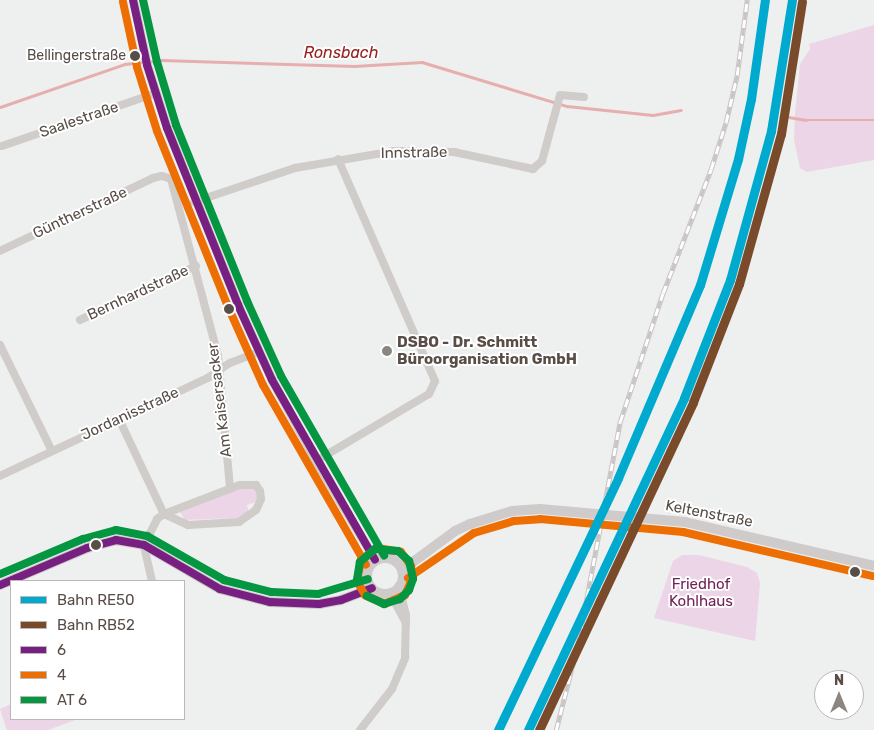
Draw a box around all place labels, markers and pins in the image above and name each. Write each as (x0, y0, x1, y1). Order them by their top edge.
place label: Bellingerstraße (27, 48, 126, 64)
marker: Bellingerstraße (130, 51, 140, 61)
unlabelled marker (224, 304, 234, 314)
place label: DSBO - Dr. Schmitt Büroorganisation GmbH (397, 333, 577, 368)
marker: DSBO - Dr. Schmitt Büroorganisation GmbH (381, 345, 393, 357)
unlabelled marker (91, 540, 101, 550)
unlabelled marker (850, 567, 860, 577)

